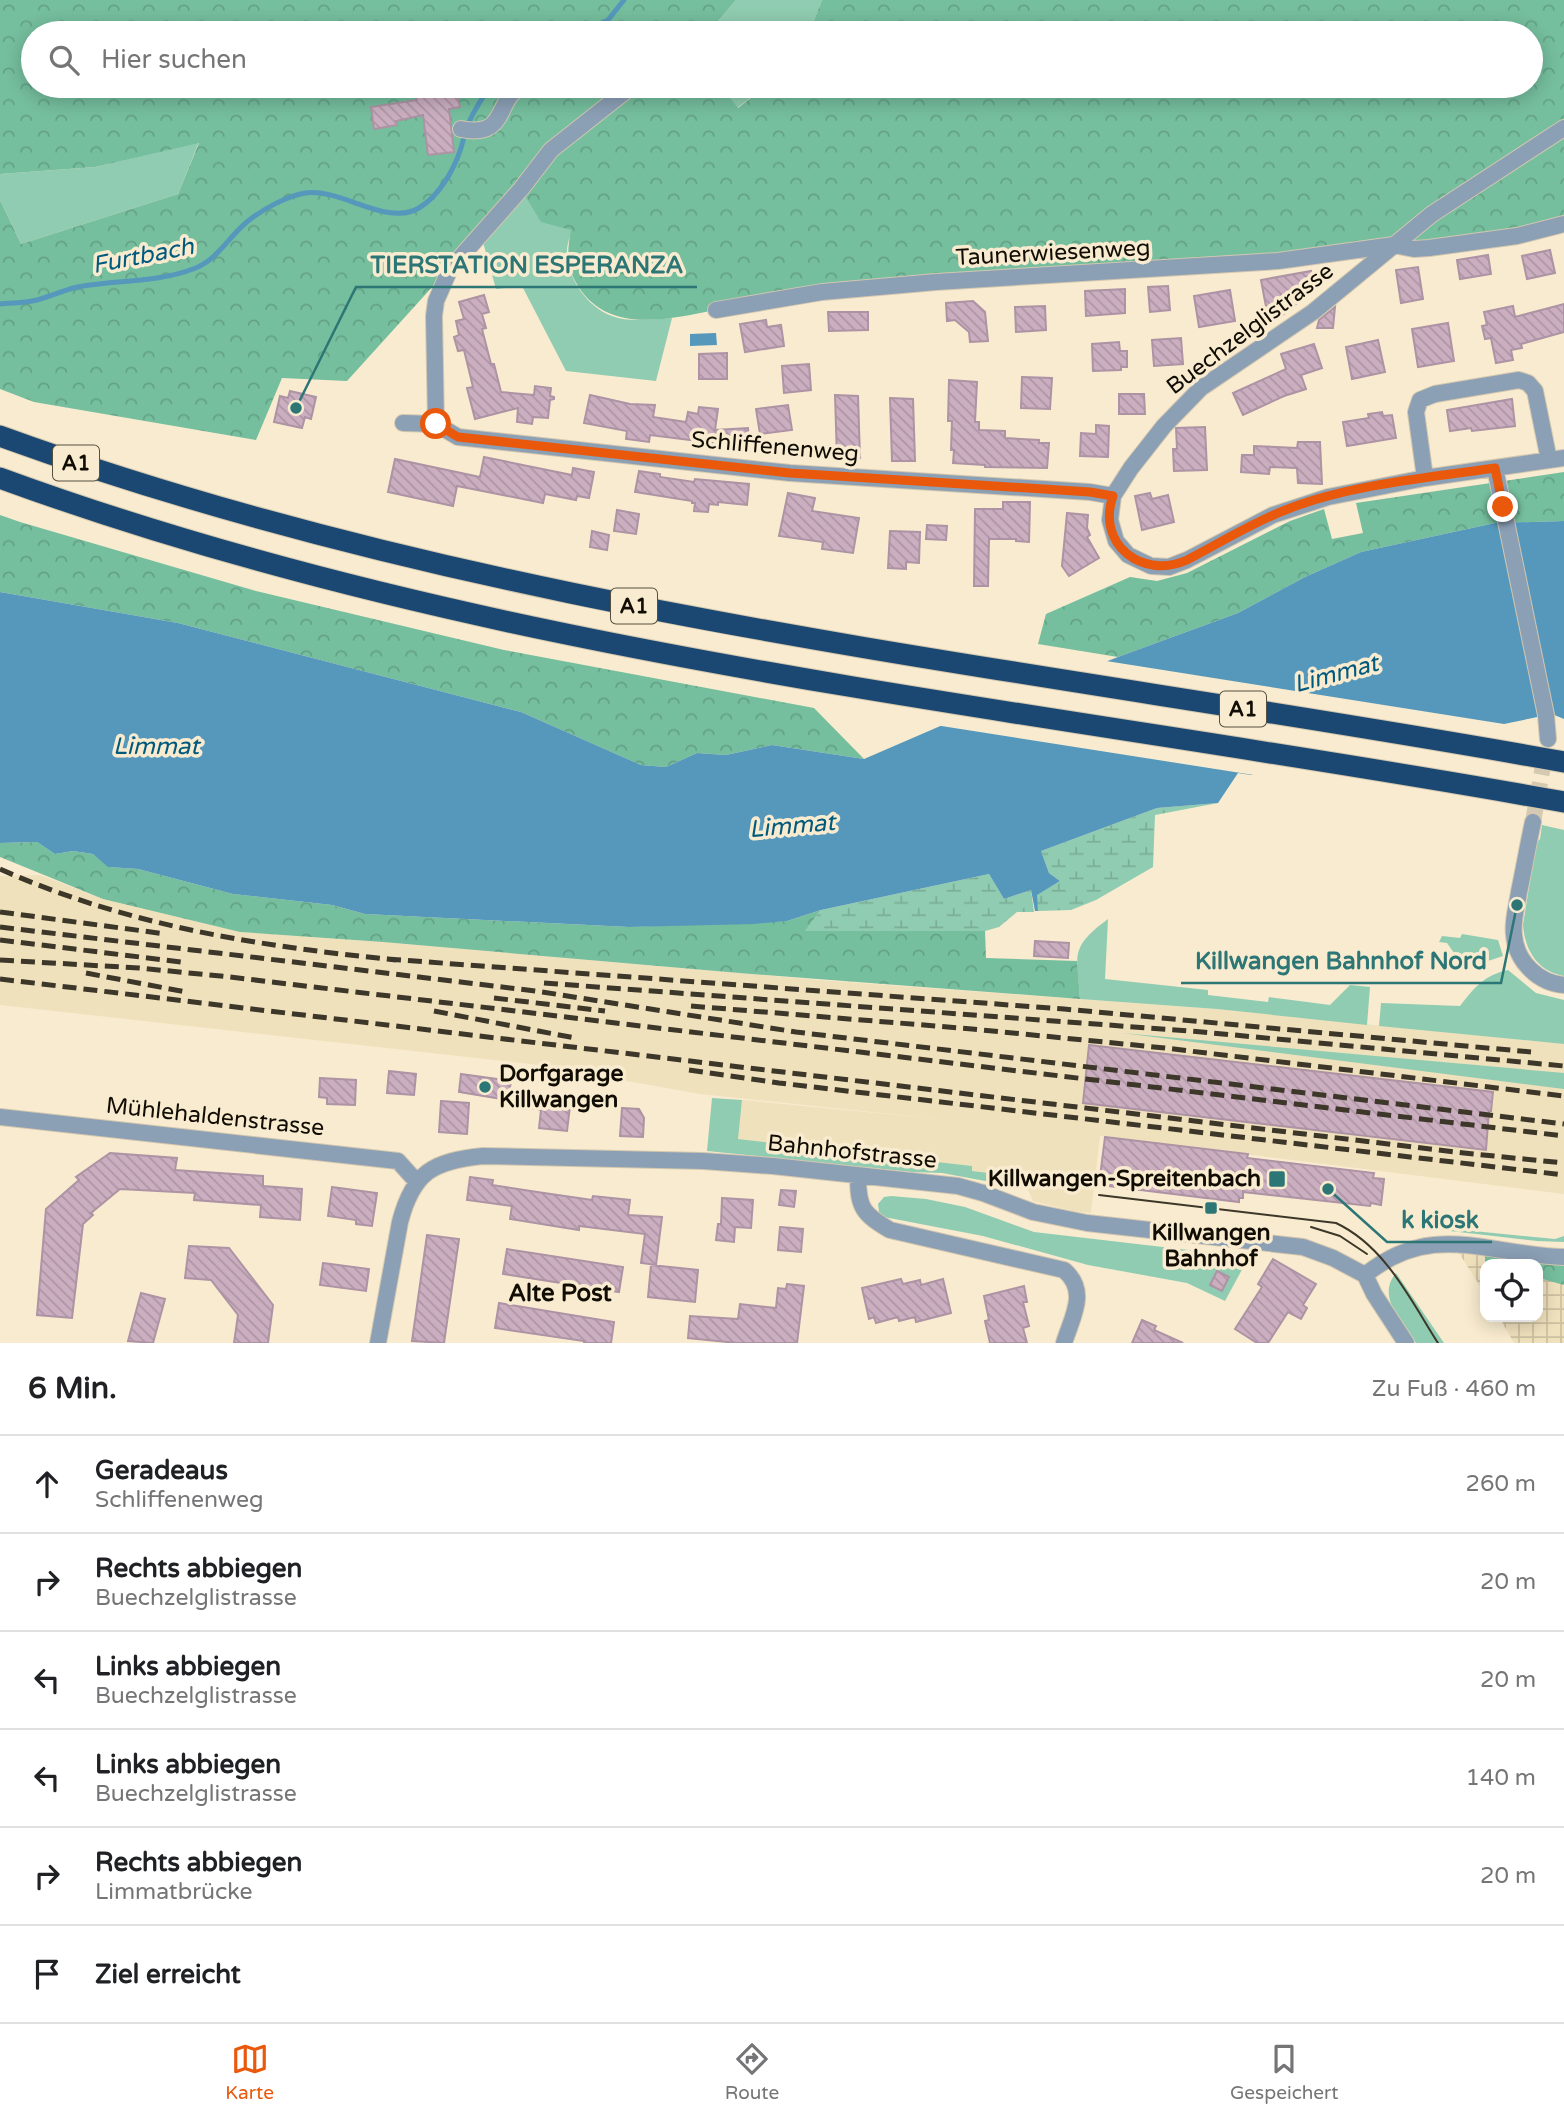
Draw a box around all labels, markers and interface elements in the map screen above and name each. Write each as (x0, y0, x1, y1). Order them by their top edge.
search box (21, 21, 1543, 98)
icon: search (45, 41, 83, 79)
text: Hier suchen (101, 44, 247, 75)
water label: Furtbach (90, 232, 198, 280)
street label: Taunerwiesenweg (955, 234, 1151, 272)
callout: TIERSTATION ESPERANZA (356, 242, 697, 287)
text: TIERSTATION ESPERANZA (370, 251, 683, 280)
street label: Buechzelglistrasse (1161, 257, 1339, 401)
route start (420, 408, 451, 439)
street label: Schliffenenweg (690, 426, 860, 468)
road number: A1 (53, 446, 99, 480)
route end (1487, 491, 1518, 522)
road number: A1 (611, 588, 657, 624)
water label: Limmat (1291, 648, 1384, 699)
road number: A1 (1220, 692, 1266, 726)
water label: Limmat (113, 732, 202, 761)
water label: Limmat (748, 808, 839, 844)
callout: Killwangen Bahnhof Nord (1181, 938, 1501, 983)
text: Killwangen Bahnhof Nord (1195, 947, 1487, 976)
place label: Dorfgarage Killwangen (499, 1060, 623, 1114)
marker: Dorfgarage Killwangen (477, 1079, 493, 1095)
street label: Mühlehaldenstrasse (104, 1092, 326, 1142)
street label: Bahnhofstrasse (766, 1129, 938, 1175)
place label: Killwangen-Spreitenbach (988, 1165, 1261, 1193)
marker: Killwangen-Spreitenbach (1267, 1169, 1287, 1189)
callout: k kiosk (1387, 1197, 1492, 1242)
marker: Killwangen Bahnhof (1203, 1200, 1219, 1216)
text: k kiosk (1401, 1206, 1479, 1235)
place label: Killwangen Bahnhof (1151, 1219, 1271, 1273)
map controls (1480, 1259, 1543, 1322)
button: locate (1480, 1259, 1543, 1322)
district label: Alte Post (508, 1279, 613, 1308)
text: 6 Min. (28, 1370, 117, 1407)
text: Zu Fuß · 460 m (1372, 1375, 1536, 1403)
text: Geradeaus (95, 1455, 228, 1486)
icon: ahead (28, 1465, 66, 1503)
text: 260 m (1466, 1470, 1536, 1498)
text: Schliffenenweg (95, 1486, 263, 1514)
text: Rechts abbiegen (95, 1553, 302, 1584)
icon: right (28, 1563, 66, 1601)
text: 20 m (1480, 1568, 1536, 1596)
text: Buechzelglistrasse (95, 1584, 297, 1612)
text: Links abbiegen (95, 1651, 281, 1682)
icon: left (28, 1661, 66, 1699)
text: 20 m (1480, 1666, 1536, 1694)
text: Buechzelglistrasse (95, 1682, 297, 1710)
text: Links abbiegen (95, 1749, 281, 1780)
icon: left (28, 1759, 66, 1797)
text: 140 m (1466, 1764, 1536, 1792)
text: Buechzelglistrasse (95, 1780, 297, 1808)
text: Rechts abbiegen (95, 1847, 302, 1878)
icon: right (28, 1857, 66, 1895)
text: 20 m (1480, 1862, 1536, 1890)
text: Limmatbrücke (95, 1878, 253, 1906)
icon: arrive (28, 1955, 66, 1993)
text: Ziel erreicht (95, 1959, 241, 1990)
tab: Karte (225, 2040, 274, 2104)
tab: Route (725, 2040, 779, 2104)
tab: Gespeichert (1230, 2040, 1339, 2104)

